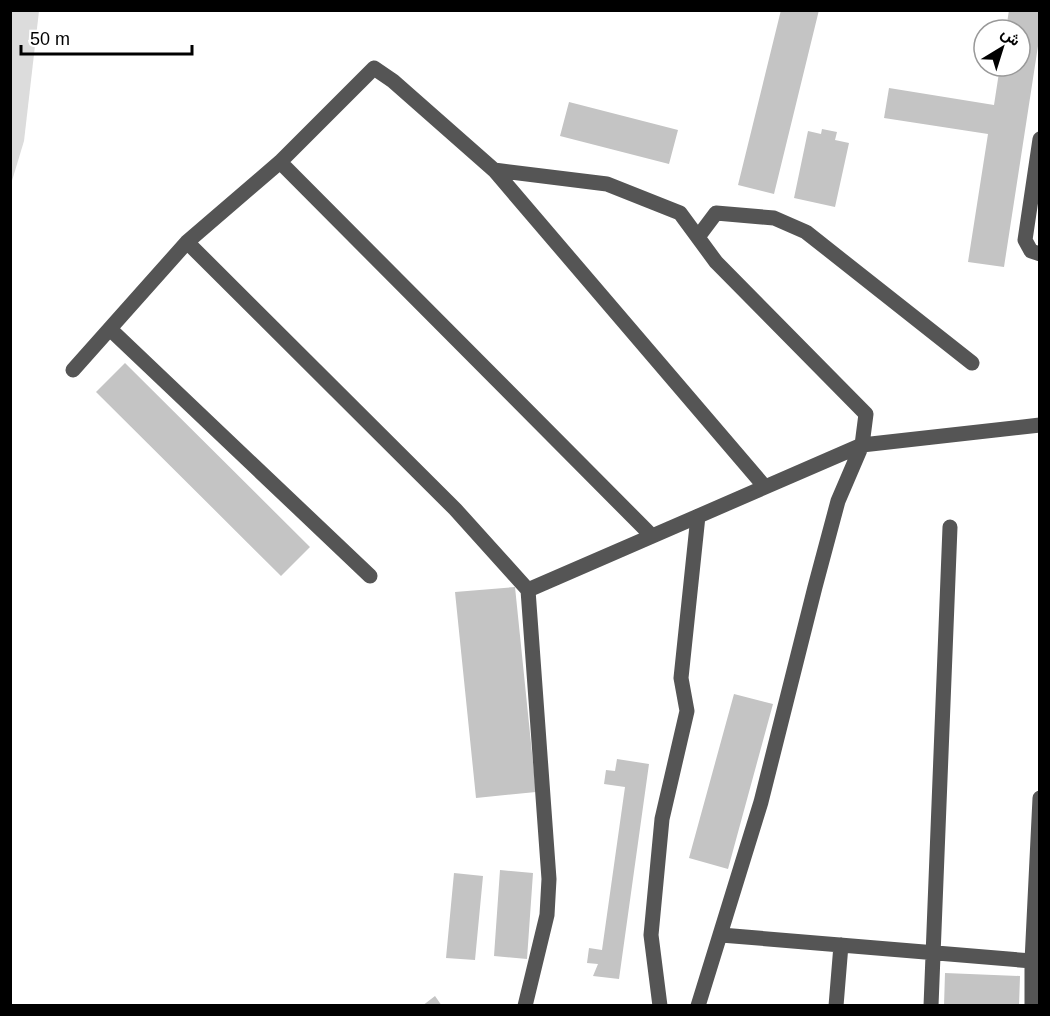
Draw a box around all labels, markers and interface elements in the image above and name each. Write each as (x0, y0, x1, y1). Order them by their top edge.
scale bar (21, 18, 192, 56)
north arrow (972, 18, 1032, 78)
text: ش (997, 24, 1024, 50)
text: 50 m (30, 29, 70, 49)

